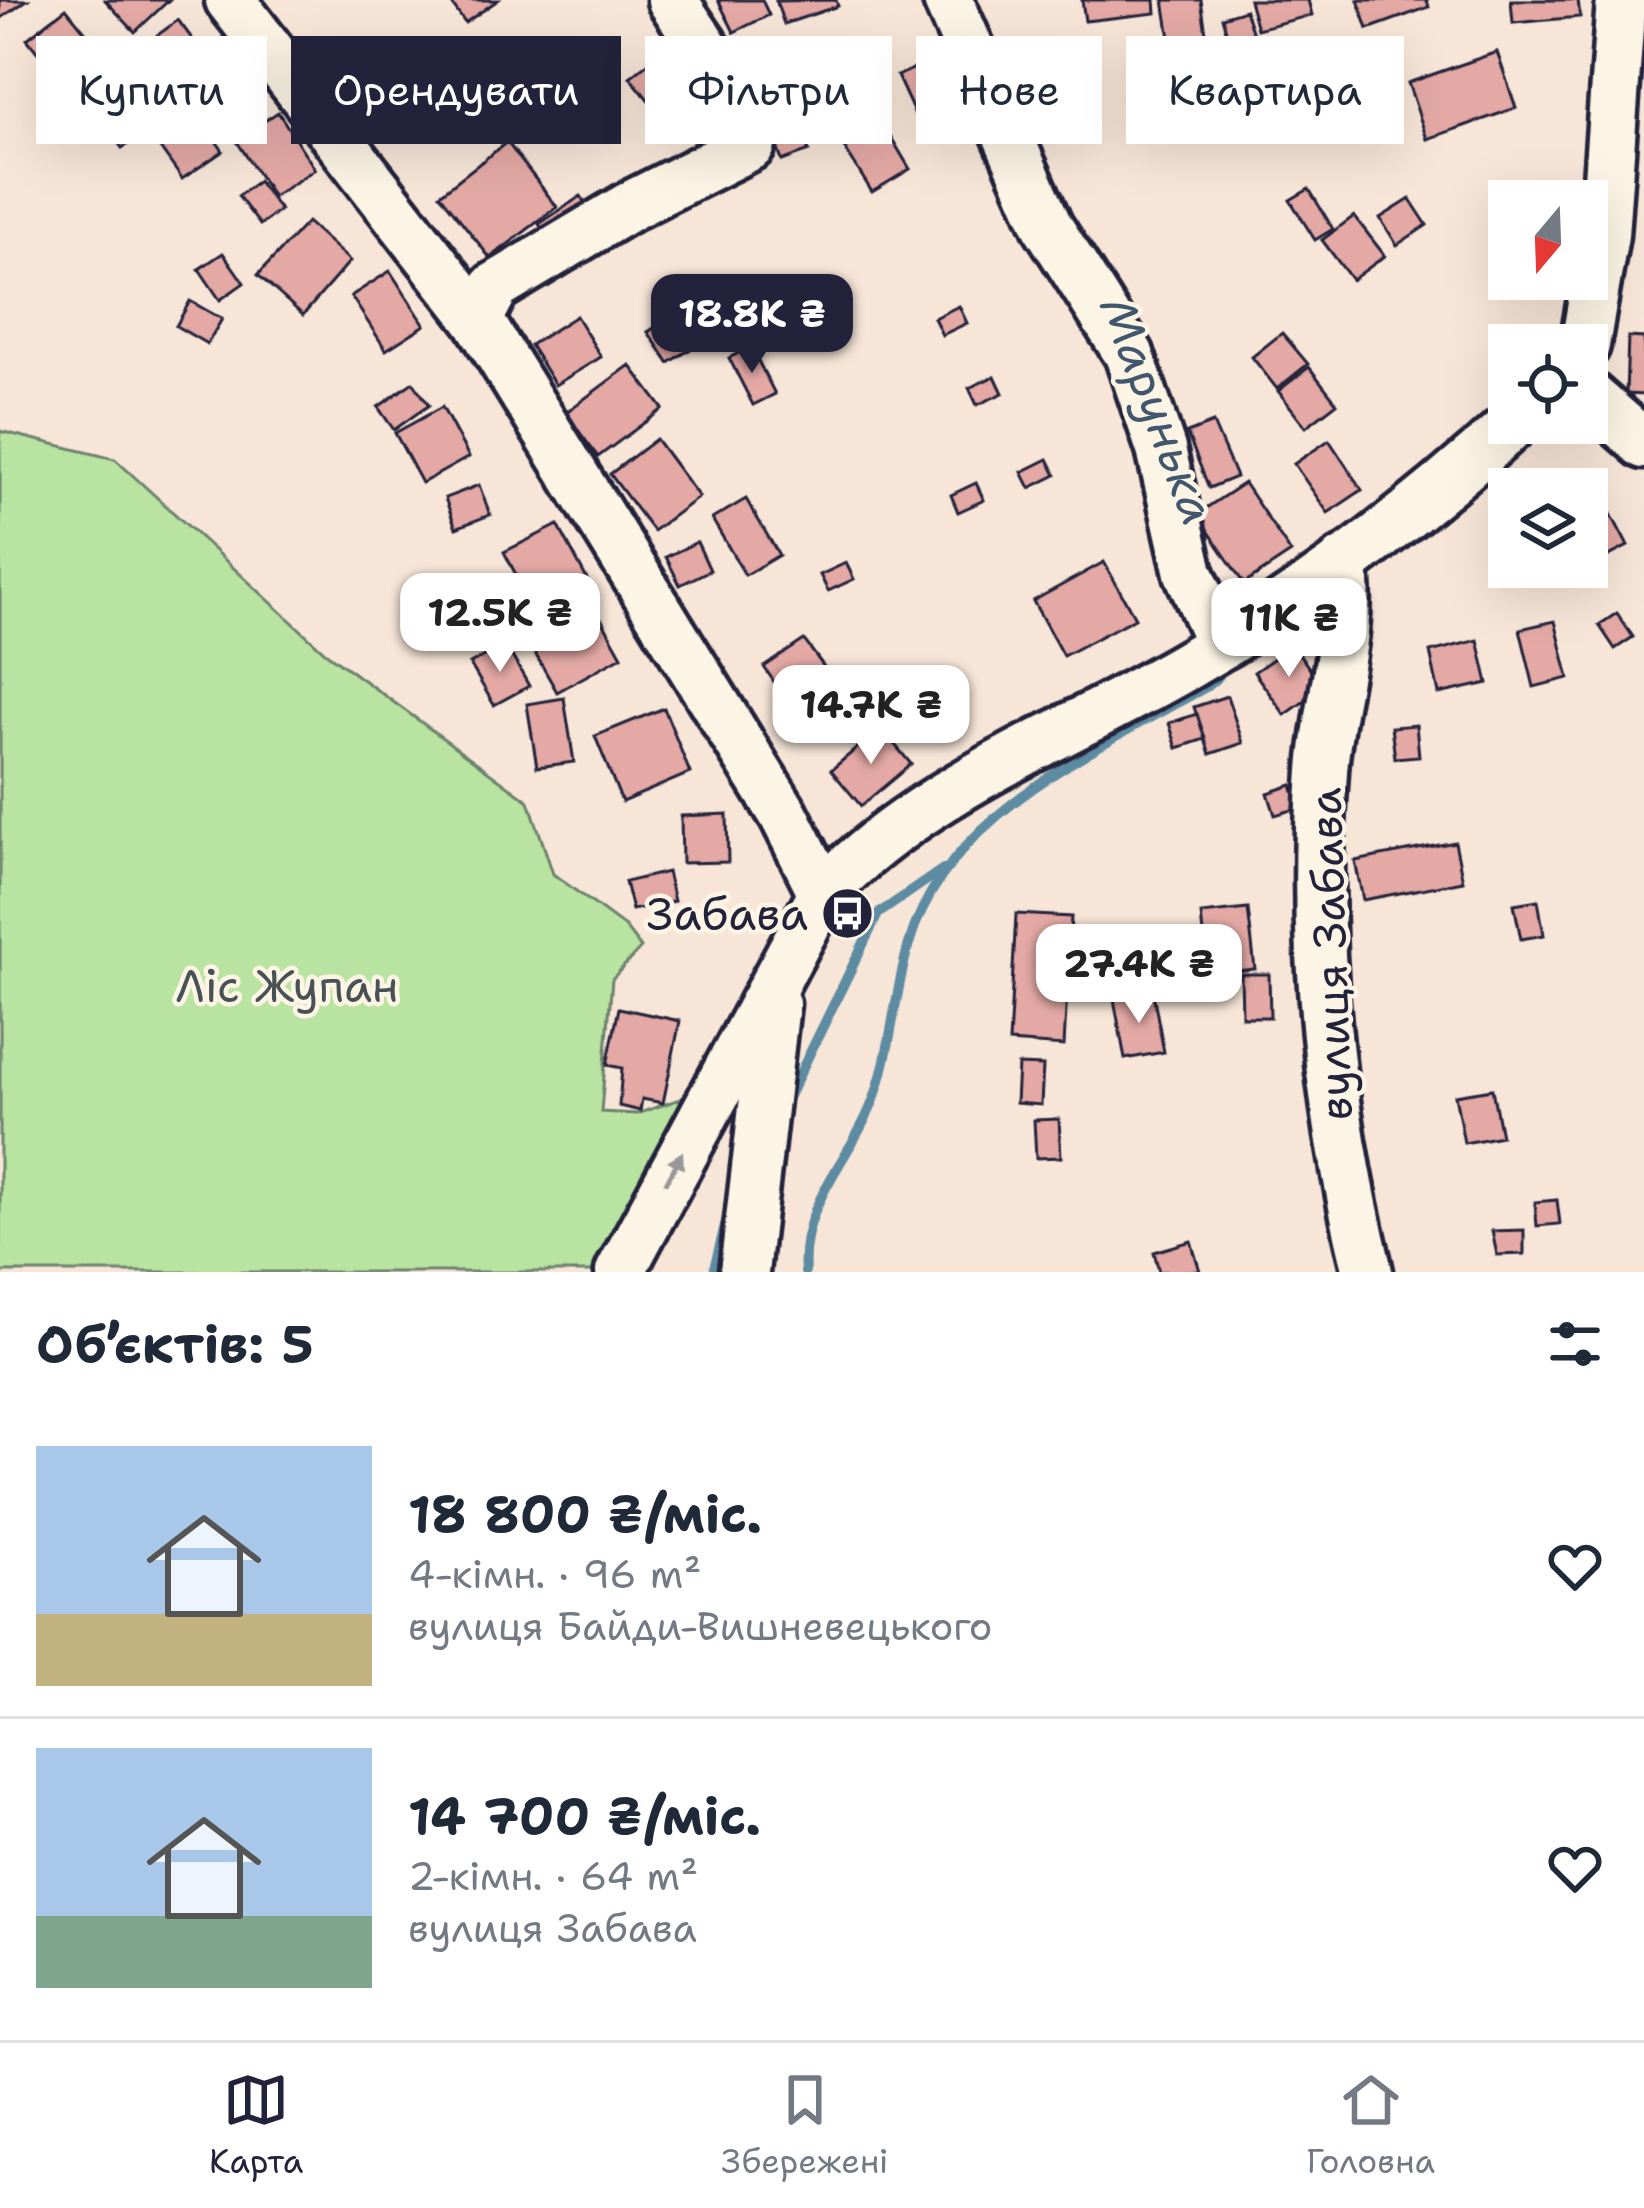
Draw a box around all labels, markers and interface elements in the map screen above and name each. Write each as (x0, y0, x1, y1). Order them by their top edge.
chip: Купити (36, 36, 267, 144)
chip: Орендувати (291, 36, 621, 144)
chip: Фільтри (645, 36, 892, 144)
chip: Нове (916, 36, 1102, 144)
chip: Квартира (1126, 36, 1404, 144)
north arrow (1488, 180, 1608, 300)
map controls (1488, 180, 1608, 588)
pin: 18.8K ₴ (641, 274, 863, 376)
text: 18.8K ₴ (678, 287, 826, 339)
water label: Марунька (1085, 287, 1231, 533)
button: locate (1488, 324, 1608, 444)
button: layers (1488, 468, 1608, 588)
pin: 12.5K ₴ (389, 573, 611, 675)
pin: 11K ₴ (1205, 578, 1373, 680)
text: 12.5K ₴ (427, 586, 573, 638)
text: 11K ₴ (1238, 591, 1340, 643)
pin: 14.7K ₴ (760, 665, 982, 767)
text: 14.7K ₴ (800, 678, 942, 730)
street label: вулиця Забава (1294, 786, 1366, 1122)
place label: Забава (647, 884, 808, 944)
bus stop icon: Забава (819, 886, 875, 942)
pin: 27.4K ₴ (1028, 924, 1250, 1026)
text: 27.4K ₴ (1063, 937, 1215, 989)
park label: Ліс Жупан (175, 956, 399, 1016)
one-way arrow (663, 1151, 684, 1186)
text: Об’єктів: 5 (36, 1310, 314, 1378)
icon: filters (1542, 1311, 1608, 1377)
text: 18 800 ₴/міс. (408, 1480, 762, 1548)
icon: home (132, 1494, 276, 1638)
icon: heart (1542, 1533, 1608, 1599)
text: 4-кімн. · 96 m² (408, 1548, 701, 1600)
text: вулиця Байди-Вишневецького (408, 1600, 993, 1652)
text: 14 700 ₴/міс. (408, 1782, 761, 1850)
icon: home (132, 1796, 276, 1940)
icon: heart (1542, 1835, 1608, 1901)
text: 2-кімн. · 64 m² (408, 1850, 698, 1902)
text: вулиця Забава (408, 1902, 697, 1954)
tab: Карта (209, 2067, 303, 2184)
tab: Збережені (721, 2067, 888, 2184)
tab: Головна (1306, 2067, 1435, 2184)

